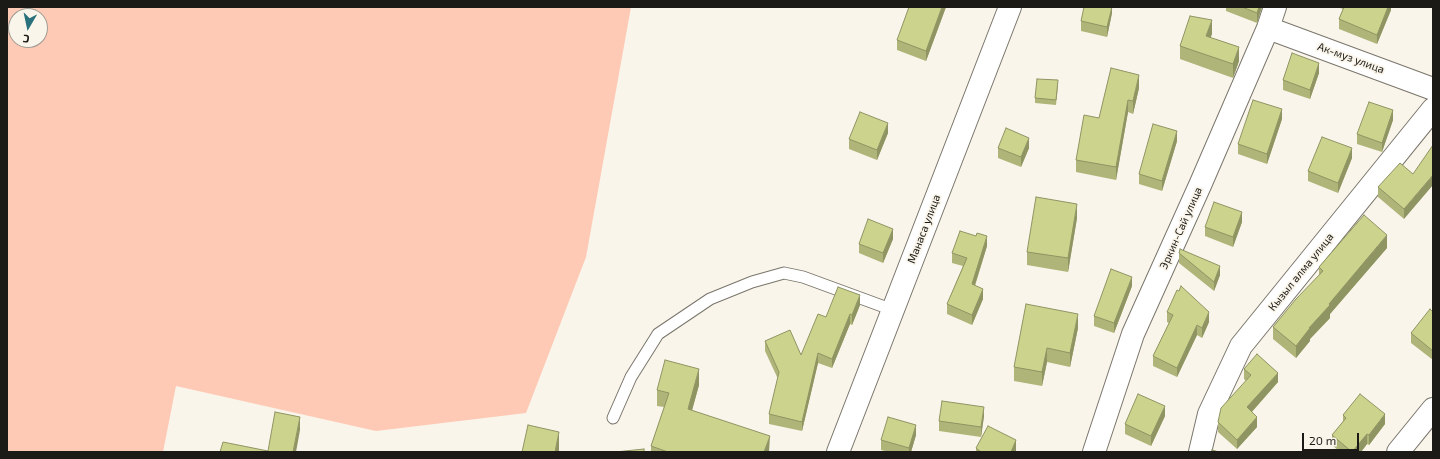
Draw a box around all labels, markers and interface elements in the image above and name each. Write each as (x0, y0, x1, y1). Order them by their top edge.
north arrow (8, 8, 48, 48)
text: С (22, 32, 30, 46)
street label: Ак-муз улица (1316, 40, 1386, 76)
street label: Эркин-Сай улица (1157, 185, 1205, 271)
street label: Манаса улица (905, 193, 943, 265)
street label: Кызыл алма улица (1266, 230, 1336, 314)
scale bar (1304, 425, 1361, 451)
text: 20 m (1309, 433, 1336, 447)

